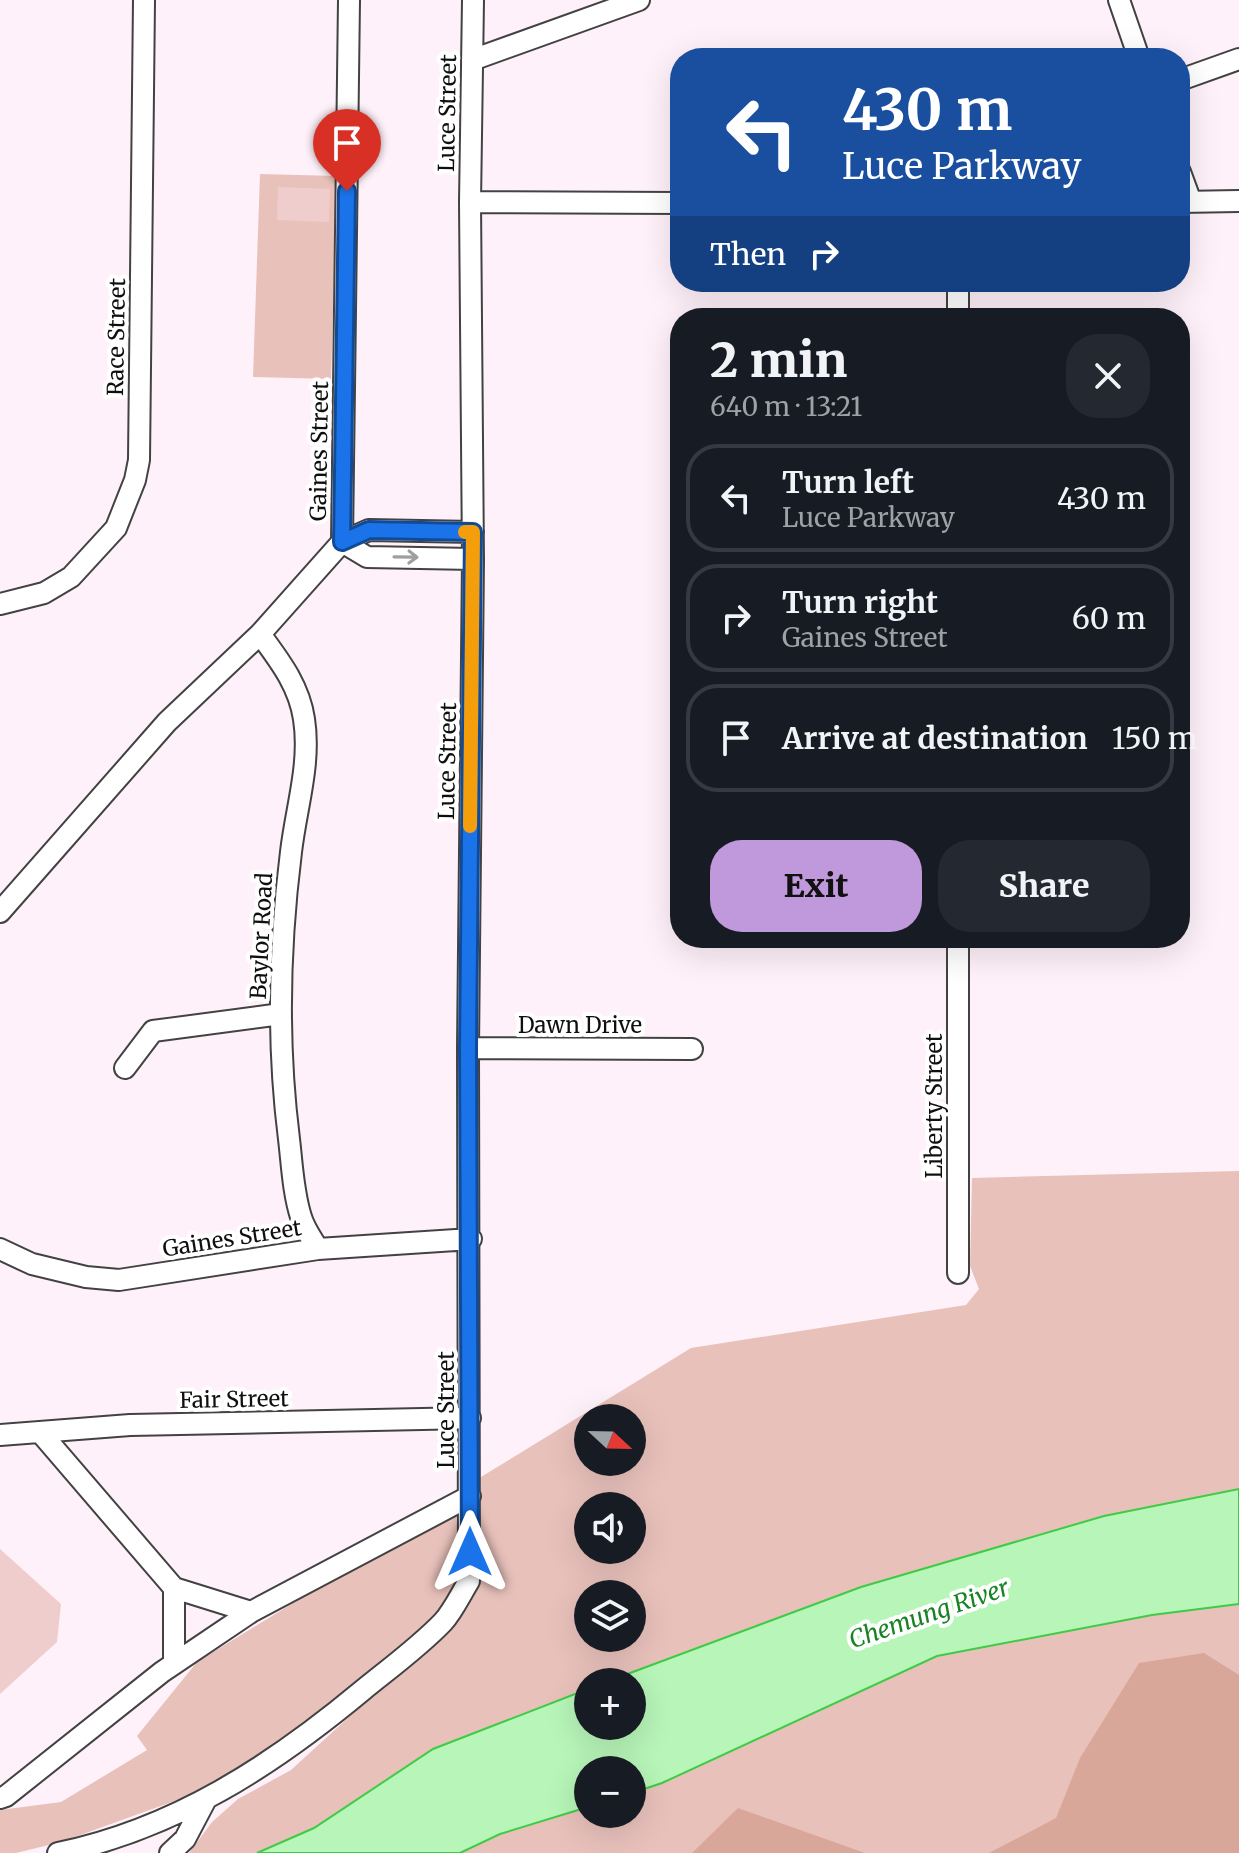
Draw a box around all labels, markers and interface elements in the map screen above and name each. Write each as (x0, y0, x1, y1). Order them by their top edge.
street label: Luce Street (432, 54, 462, 172)
text: 430 m (842, 75, 1012, 145)
icon: left (710, 80, 814, 184)
pin (313, 109, 381, 191)
icon: arrive (325, 121, 369, 165)
text: Luce Parkway (842, 144, 1081, 189)
icon: right (802, 232, 846, 276)
text: Then (710, 235, 786, 273)
street label: Race Street (101, 277, 131, 396)
text: 2 min (710, 330, 847, 390)
button: close (1066, 334, 1150, 418)
street label: Gaines Street (304, 380, 334, 521)
text: 640 m · 13:21 (710, 390, 862, 423)
text: Turn left (782, 463, 914, 501)
icon: left (714, 476, 758, 520)
text: 430 m (1057, 479, 1146, 517)
text: Luce Parkway (782, 501, 955, 534)
one-way arrow (392, 550, 419, 565)
text: Turn right (782, 583, 938, 621)
icon: right (714, 596, 758, 640)
text: 60 m (1072, 599, 1146, 637)
text: Gaines Street (782, 621, 948, 654)
street label: Luce Street (432, 702, 462, 820)
icon: arrive (714, 716, 758, 760)
text: Arrive at destination (782, 719, 1088, 757)
text: 150 m (1112, 719, 1198, 757)
button: Exit (710, 840, 922, 932)
button: Share (938, 840, 1150, 932)
street label: Baylor Road (244, 872, 278, 1000)
street label: Dawn Drive (518, 1011, 642, 1039)
street label: Liberty Street (920, 1033, 948, 1179)
street label: Gaines Street (161, 1213, 304, 1263)
street label: Luce Street (432, 1351, 460, 1469)
street label: Fair Street (179, 1384, 289, 1414)
north arrow (574, 1404, 646, 1476)
map controls (574, 1404, 646, 1828)
button: sound (574, 1492, 646, 1564)
position arrow (428, 1510, 512, 1594)
water label: Chemung River (845, 1571, 1014, 1655)
button: layers (574, 1580, 646, 1652)
button: + (574, 1668, 646, 1740)
button: − (574, 1756, 646, 1828)

